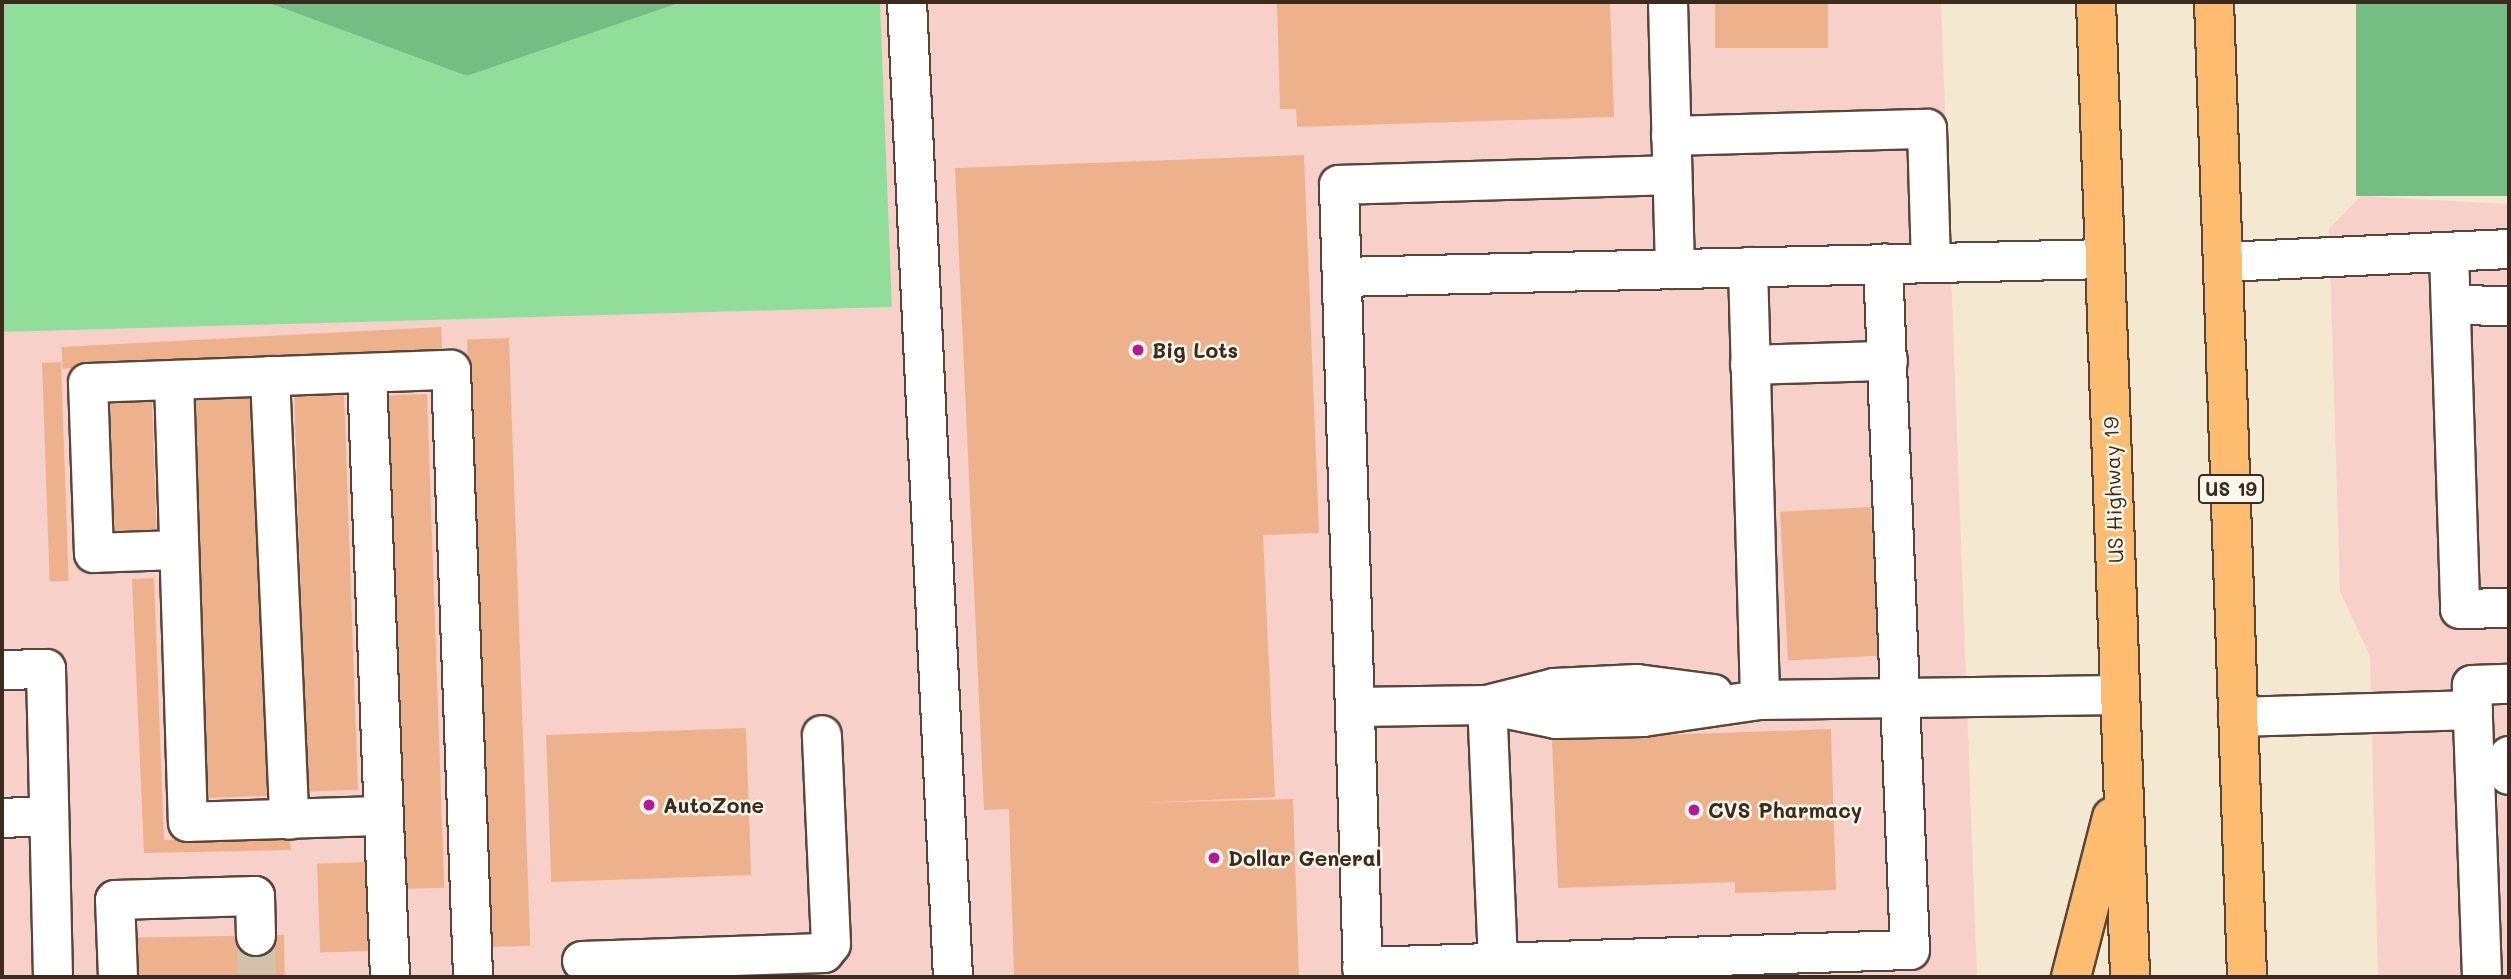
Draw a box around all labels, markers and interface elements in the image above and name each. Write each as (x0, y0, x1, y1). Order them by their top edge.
place label: Big Lots (1152, 337, 1238, 363)
marker: Big Lots (1130, 342, 1146, 358)
street label: US Highway 19 (2098, 416, 2128, 564)
road number: US 19 (2198, 474, 2264, 504)
place label: AutoZone (663, 792, 764, 818)
marker: AutoZone (641, 797, 657, 813)
place label: CVS Pharmacy (1708, 797, 1862, 823)
marker: CVS Pharmacy (1686, 802, 1702, 818)
place label: Dollar General (1228, 845, 1381, 871)
marker: Dollar General (1206, 850, 1222, 866)

